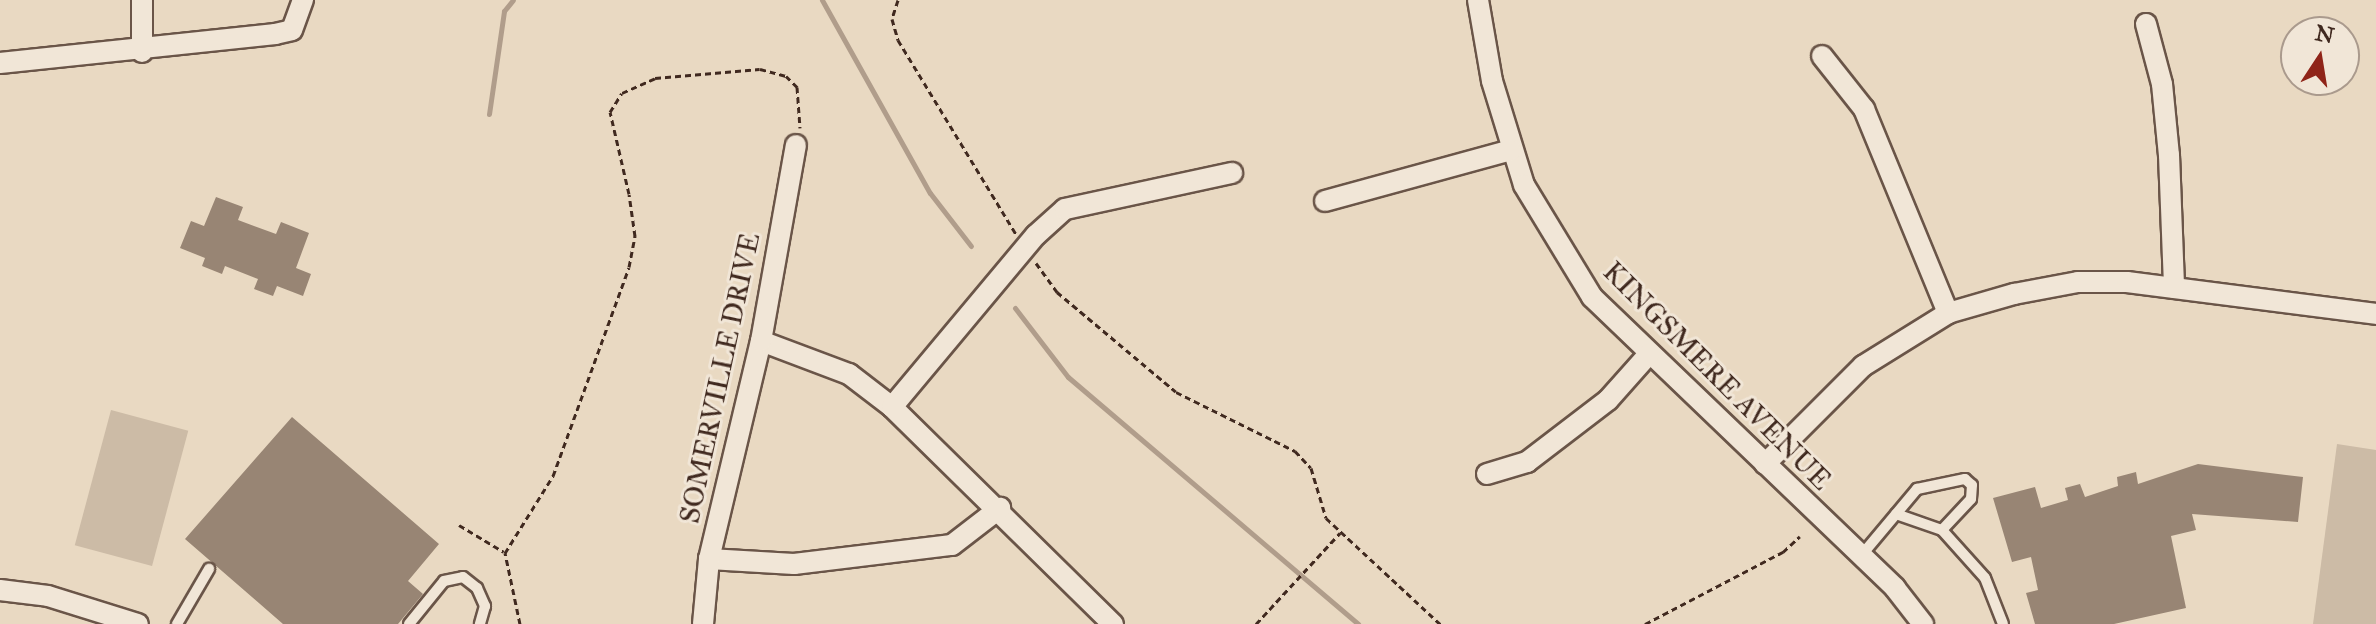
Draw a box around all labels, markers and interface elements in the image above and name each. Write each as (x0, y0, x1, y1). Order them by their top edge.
north arrow (2280, 16, 2360, 96)
text: N (2313, 19, 2337, 49)
street label: SOMERVILLE DRIVE (673, 230, 767, 526)
street label: KINGSMERE AVENUE (1596, 255, 1838, 497)

